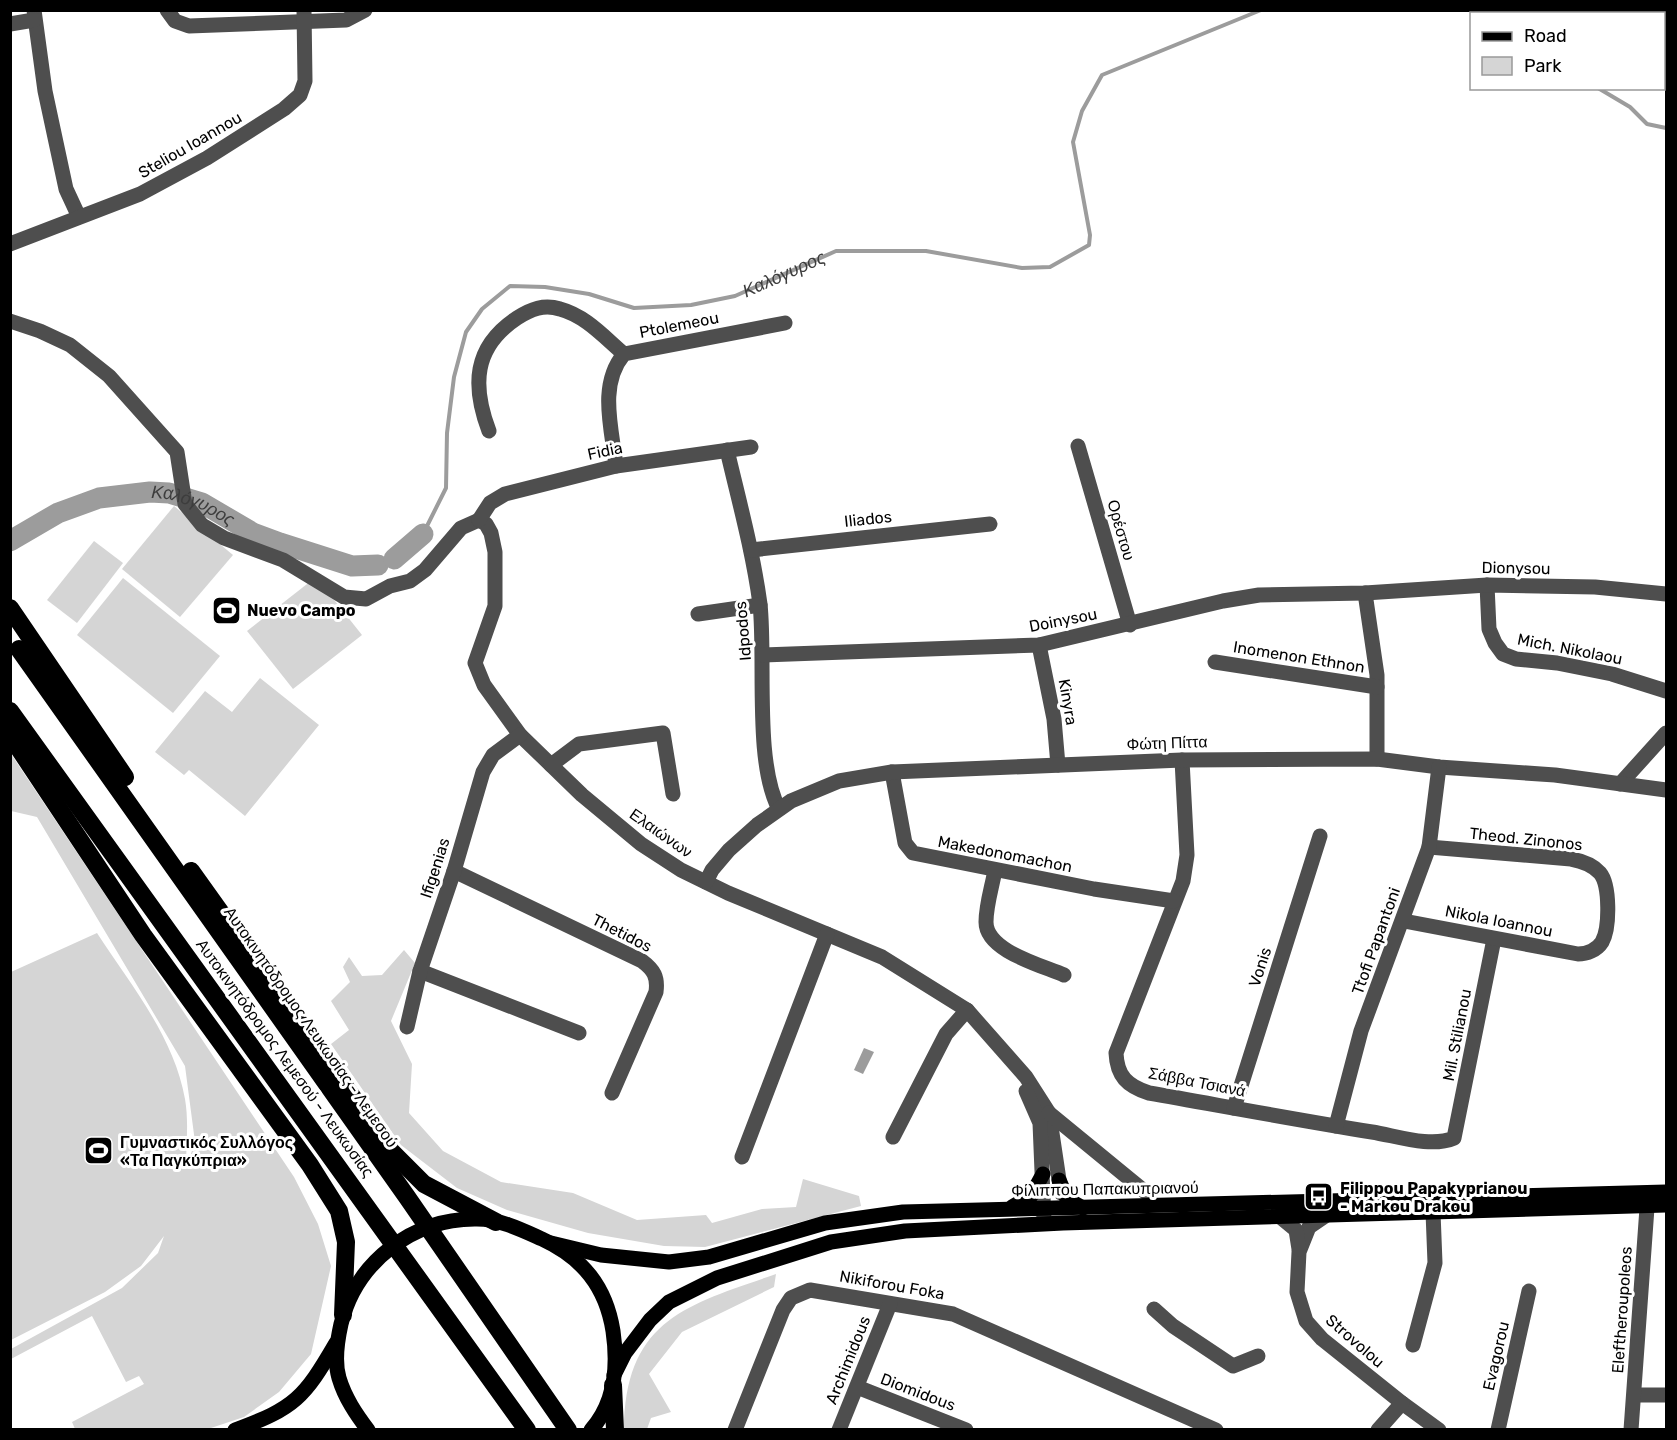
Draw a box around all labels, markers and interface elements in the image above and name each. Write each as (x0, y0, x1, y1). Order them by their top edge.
legend (1470, 12, 1665, 90)
text: Road (1524, 25, 1567, 47)
text: Park (1524, 55, 1562, 77)
street label: Steliou Ioannou (135, 108, 245, 182)
water label: Καλόγυρος (739, 246, 829, 302)
street label: Ptolemeou (638, 308, 720, 342)
street label: Fidia (586, 438, 624, 464)
water label: Καλόγυρος (151, 481, 239, 531)
street label: Ορέστου (1103, 497, 1139, 563)
street label: Iliados (843, 507, 893, 531)
street label: Dionysou (1481, 558, 1551, 578)
sports icon: Nuevo Campo (210, 594, 242, 626)
place label: Nuevo Campo (247, 601, 356, 620)
street label: Idpodos (731, 601, 755, 661)
street label: Doinysou (1027, 604, 1099, 636)
street label: Mich. Nikolaou (1516, 629, 1624, 669)
street label: Inomenon Ethnon (1232, 637, 1366, 677)
street label: Kinyra (1055, 677, 1081, 727)
street label: Φώτη Πίττα (1126, 732, 1208, 754)
street label: Ελαιώνων (626, 805, 696, 861)
street label: Theod. Zinonos (1468, 824, 1584, 854)
street label: Makedonomachon (936, 832, 1074, 876)
street label: Ifigenias (416, 835, 454, 901)
street label: Ttofi Papantoni (1348, 885, 1404, 997)
street label: Nikola Ioannou (1444, 901, 1554, 941)
street label: Αυτοκινητόδρομος Λευκωσίας - Λεμεσού (220, 903, 402, 1151)
street label: Thetidos (589, 910, 655, 956)
street label: Αυτοκινητόδρομος Λεμεσού - Λευκωσίας (192, 935, 378, 1181)
street label: Vonis (1245, 945, 1275, 989)
street label: Mil. Stilianou (1439, 987, 1475, 1083)
street label: Σάββα Τσιανά (1147, 1063, 1247, 1101)
place label: Γυμναστικός Συλλόγος «Τα Παγκύπρια» (120, 1133, 293, 1170)
sports icon: Γυμναστικός Συλλόγος «Τα Παγκύπρια» (83, 1135, 115, 1167)
street label: Φίλιππου Παπακυπριανού (1011, 1178, 1199, 1200)
place label: Filippou Papakyprianou - Markou Drakou (1340, 1179, 1527, 1216)
bus stop icon: Filippou Papakyprianou - Markou Drakou (1303, 1181, 1335, 1213)
street label: Eleftheroupoleos (1608, 1246, 1636, 1374)
street label: Nikiforou Foka (838, 1266, 946, 1304)
street label: Strovolou (1322, 1310, 1388, 1372)
street label: Archimidous (822, 1313, 874, 1407)
street label: Evagorou (1479, 1320, 1513, 1392)
street label: Diomidous (878, 1369, 958, 1415)

